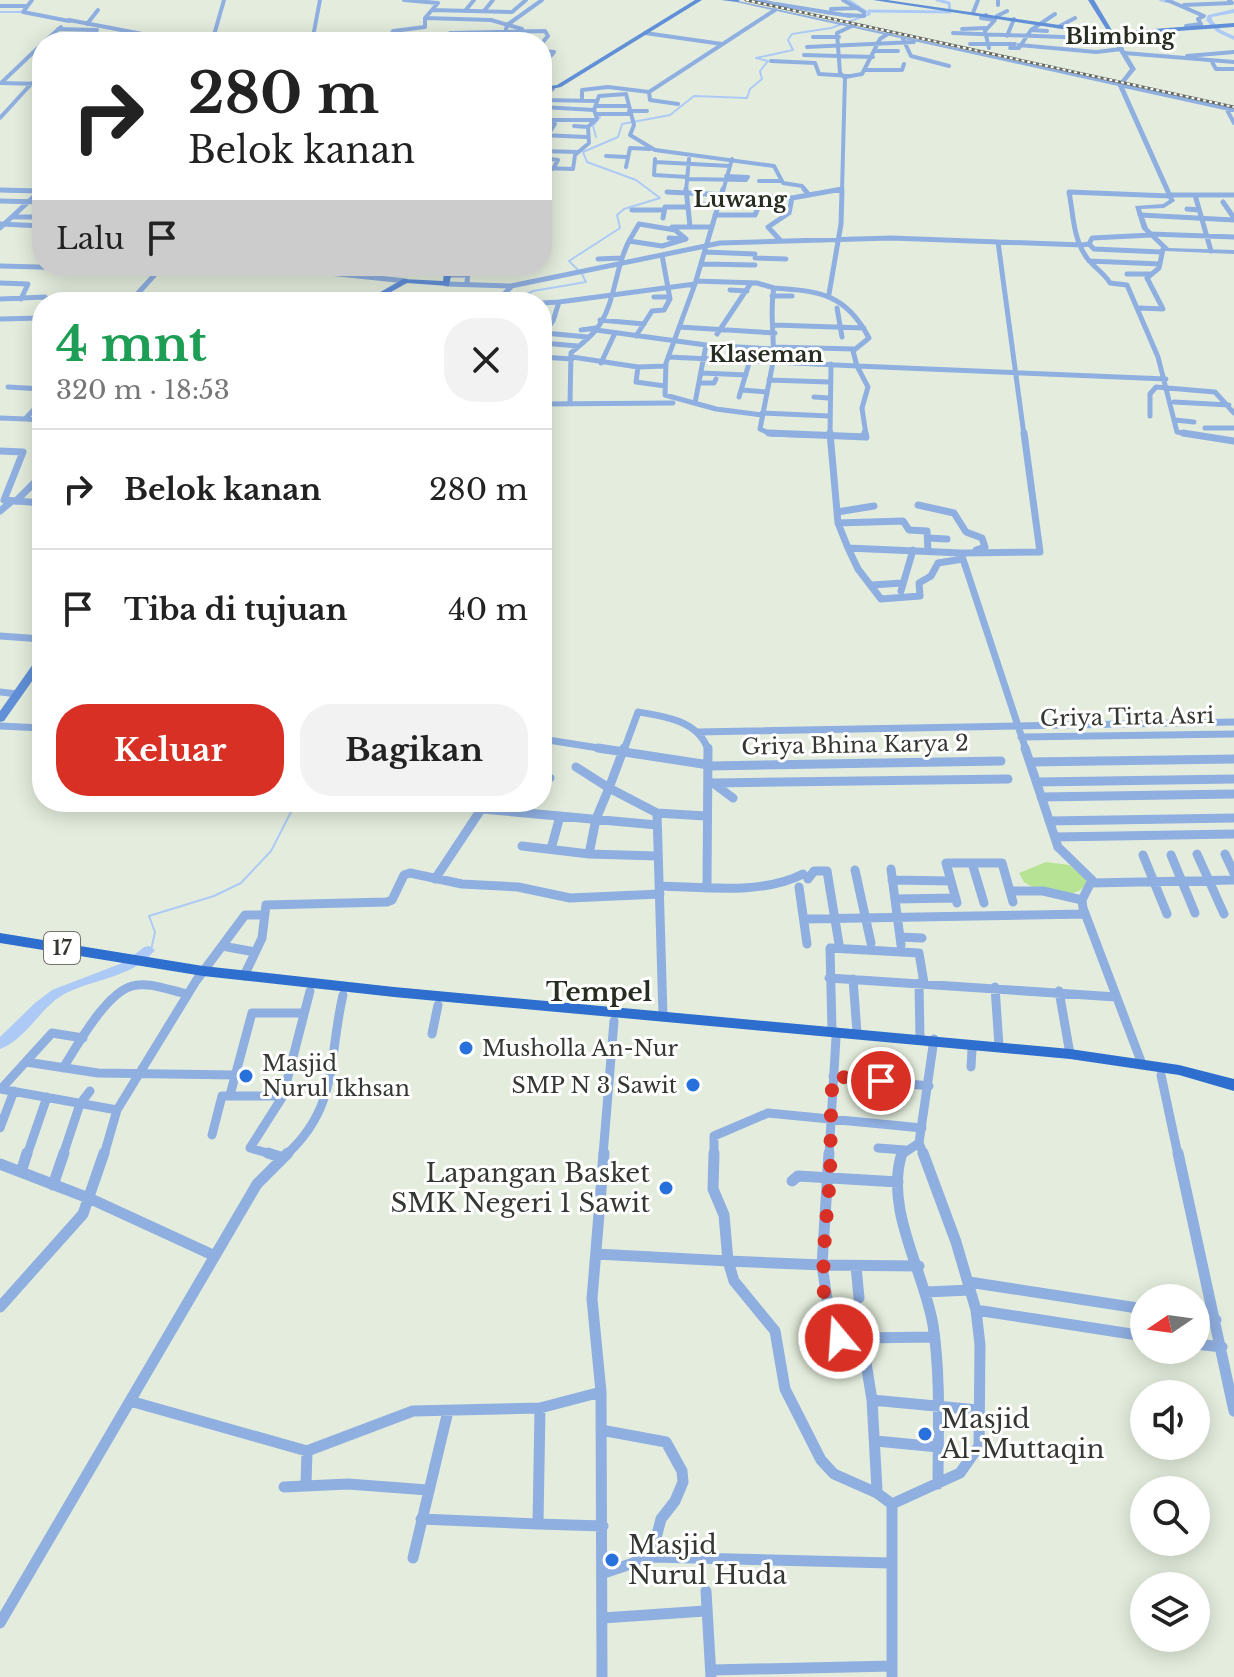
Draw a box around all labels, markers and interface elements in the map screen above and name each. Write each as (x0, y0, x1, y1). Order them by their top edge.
district label: Blimbing (1065, 23, 1175, 50)
text: 280 m (188, 59, 379, 128)
icon: right (56, 64, 160, 168)
text: Belok kanan (188, 128, 415, 173)
district label: Luwang (693, 186, 787, 213)
icon: arrive (140, 216, 184, 260)
text: Lalu (56, 220, 124, 257)
text: 4 mnt (56, 314, 207, 374)
button: close (444, 318, 528, 402)
district label: Klaseman (709, 341, 823, 368)
text: 320 m · 18:53 (56, 374, 230, 406)
icon: right (56, 467, 100, 511)
text: Belok kanan (124, 471, 321, 508)
text: 280 m (429, 471, 528, 508)
icon: arrive (56, 587, 100, 631)
text: Tiba di tujuan (124, 591, 347, 628)
text: 40 m (448, 591, 528, 628)
street label: Griya Tirta Asri (1040, 702, 1215, 732)
button: Keluar (56, 704, 284, 796)
button: Bagikan (300, 704, 528, 796)
street label: Griya Bhina Karya 2 (741, 730, 969, 760)
road number: 17 (44, 932, 80, 964)
district label: Tempel (546, 976, 652, 1008)
place label: Musholla An-Nur (482, 1035, 679, 1062)
marker: Musholla An-Nur (457, 1039, 475, 1057)
pin (847, 1047, 915, 1115)
place label: Masjid Nurul Ikhsan (262, 1050, 410, 1102)
icon: arrive (859, 1059, 903, 1103)
marker: Masjid Nurul Ikhsan (237, 1067, 255, 1085)
place label: SMP N 3 Sawit (512, 1072, 678, 1099)
marker: SMP N 3 Sawit (684, 1076, 702, 1094)
place label: Lapangan Basket SMK Negeri 1 Sawit (391, 1157, 650, 1219)
marker: Lapangan Basket SMK Negeri 1 Sawit (657, 1179, 675, 1197)
north arrow (1130, 1284, 1210, 1364)
map controls (1130, 1284, 1210, 1652)
position arrow (797, 1296, 881, 1380)
button: sound (1130, 1380, 1210, 1460)
place label: Masjid Al-Muttaqin (940, 1403, 1104, 1465)
marker: Masjid Al-Muttaqin (916, 1425, 934, 1443)
button: search (1130, 1476, 1210, 1556)
place label: Masjid Nurul Huda (628, 1529, 787, 1591)
marker: Masjid Nurul Huda (603, 1551, 621, 1569)
button: layers (1130, 1572, 1210, 1652)

